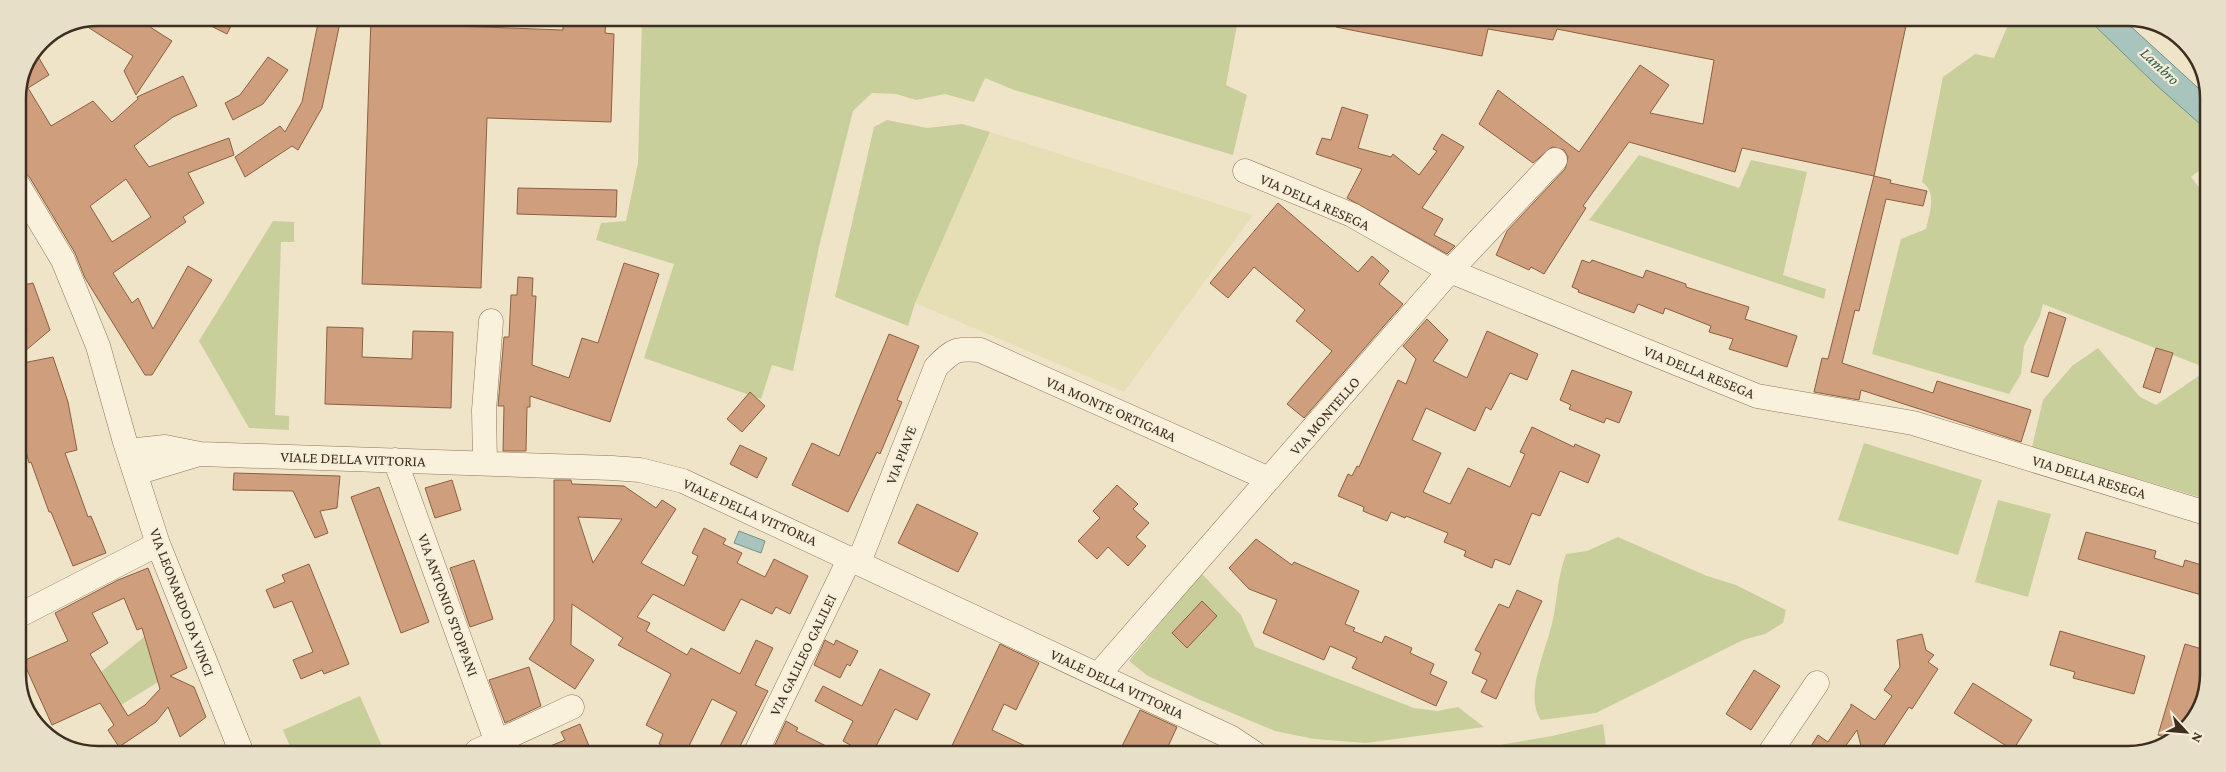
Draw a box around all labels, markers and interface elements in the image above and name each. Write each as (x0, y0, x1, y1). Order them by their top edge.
water label: Lambro (2137, 44, 2183, 88)
street label: VIA DELLA RESEGA (1258, 171, 1373, 234)
street label: VIA DELLA RESEGA (1641, 342, 1757, 402)
street label: VIA MONTE ORTIGARA (1043, 373, 1179, 445)
street label: VIA MONTELLO (1287, 374, 1363, 458)
street label: VIA PIAVE (883, 423, 919, 487)
street label: VIALE DELLA VITTORIA (280, 448, 426, 470)
street label: VIA DELLA RESEGA (2030, 452, 2148, 502)
street label: VIALE DELLA VITTORIA (680, 475, 820, 549)
street label: VIA LEONARDO DA VINCI (146, 526, 218, 678)
street label: VIA ANTONIO STOPPANI (415, 531, 481, 679)
street label: VIA GALILEO GALILEI (767, 592, 839, 718)
street label: VIALE DELLA VITTORIA (1048, 646, 1187, 722)
north arrow (2161, 707, 2211, 757)
text: N (2188, 730, 2207, 746)

